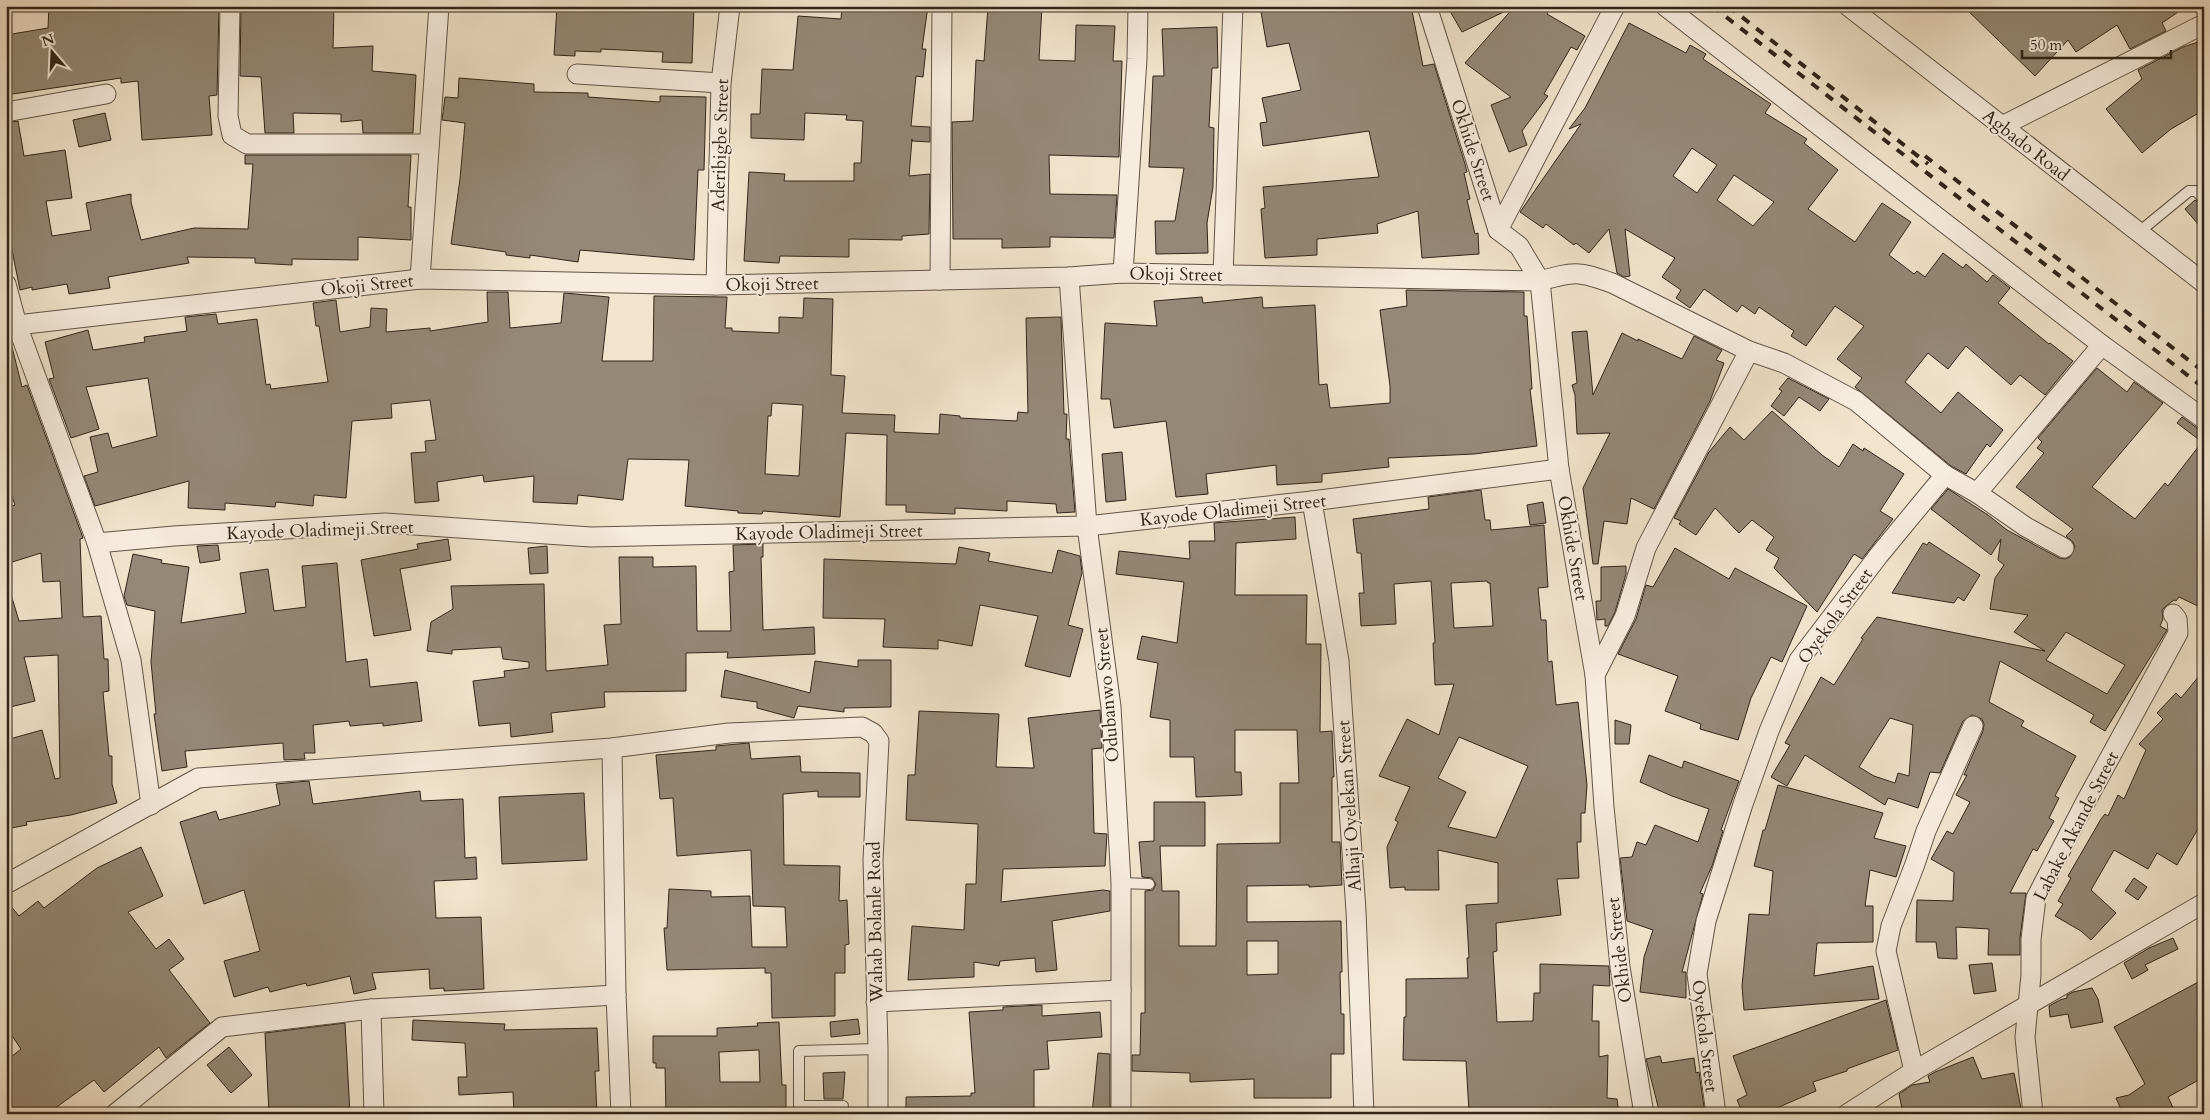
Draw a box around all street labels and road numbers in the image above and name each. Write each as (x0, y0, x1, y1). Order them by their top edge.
street label: Aderibigbe Street (706, 78, 735, 212)
street label: Okhide Street (1444, 96, 1501, 205)
street label: Agbado Road (1977, 104, 2075, 188)
street label: Okoji Street (1129, 261, 1223, 288)
street label: Okoji Street (319, 268, 415, 303)
street label: Okoji Street (725, 271, 819, 298)
street label: Kayode Oladimeji Street (1139, 488, 1328, 533)
street label: Okhide Street (1551, 494, 1594, 603)
street label: Kayode Oladimeji Street (226, 515, 414, 546)
street label: Kayode Oladimeji Street (735, 518, 923, 547)
street label: Oyekola Street (1792, 563, 1879, 669)
street label: Odubanwo Street (1089, 626, 1126, 763)
street label: Alhaji Oyelekan Street (1331, 719, 1368, 893)
street label: Labake Akande Street (2028, 747, 2125, 905)
street label: Wahab Bolanle Road (862, 841, 889, 1004)
street label: Okhide Street (1601, 895, 1638, 1004)
street label: Oyekola Street (1685, 978, 1724, 1094)

